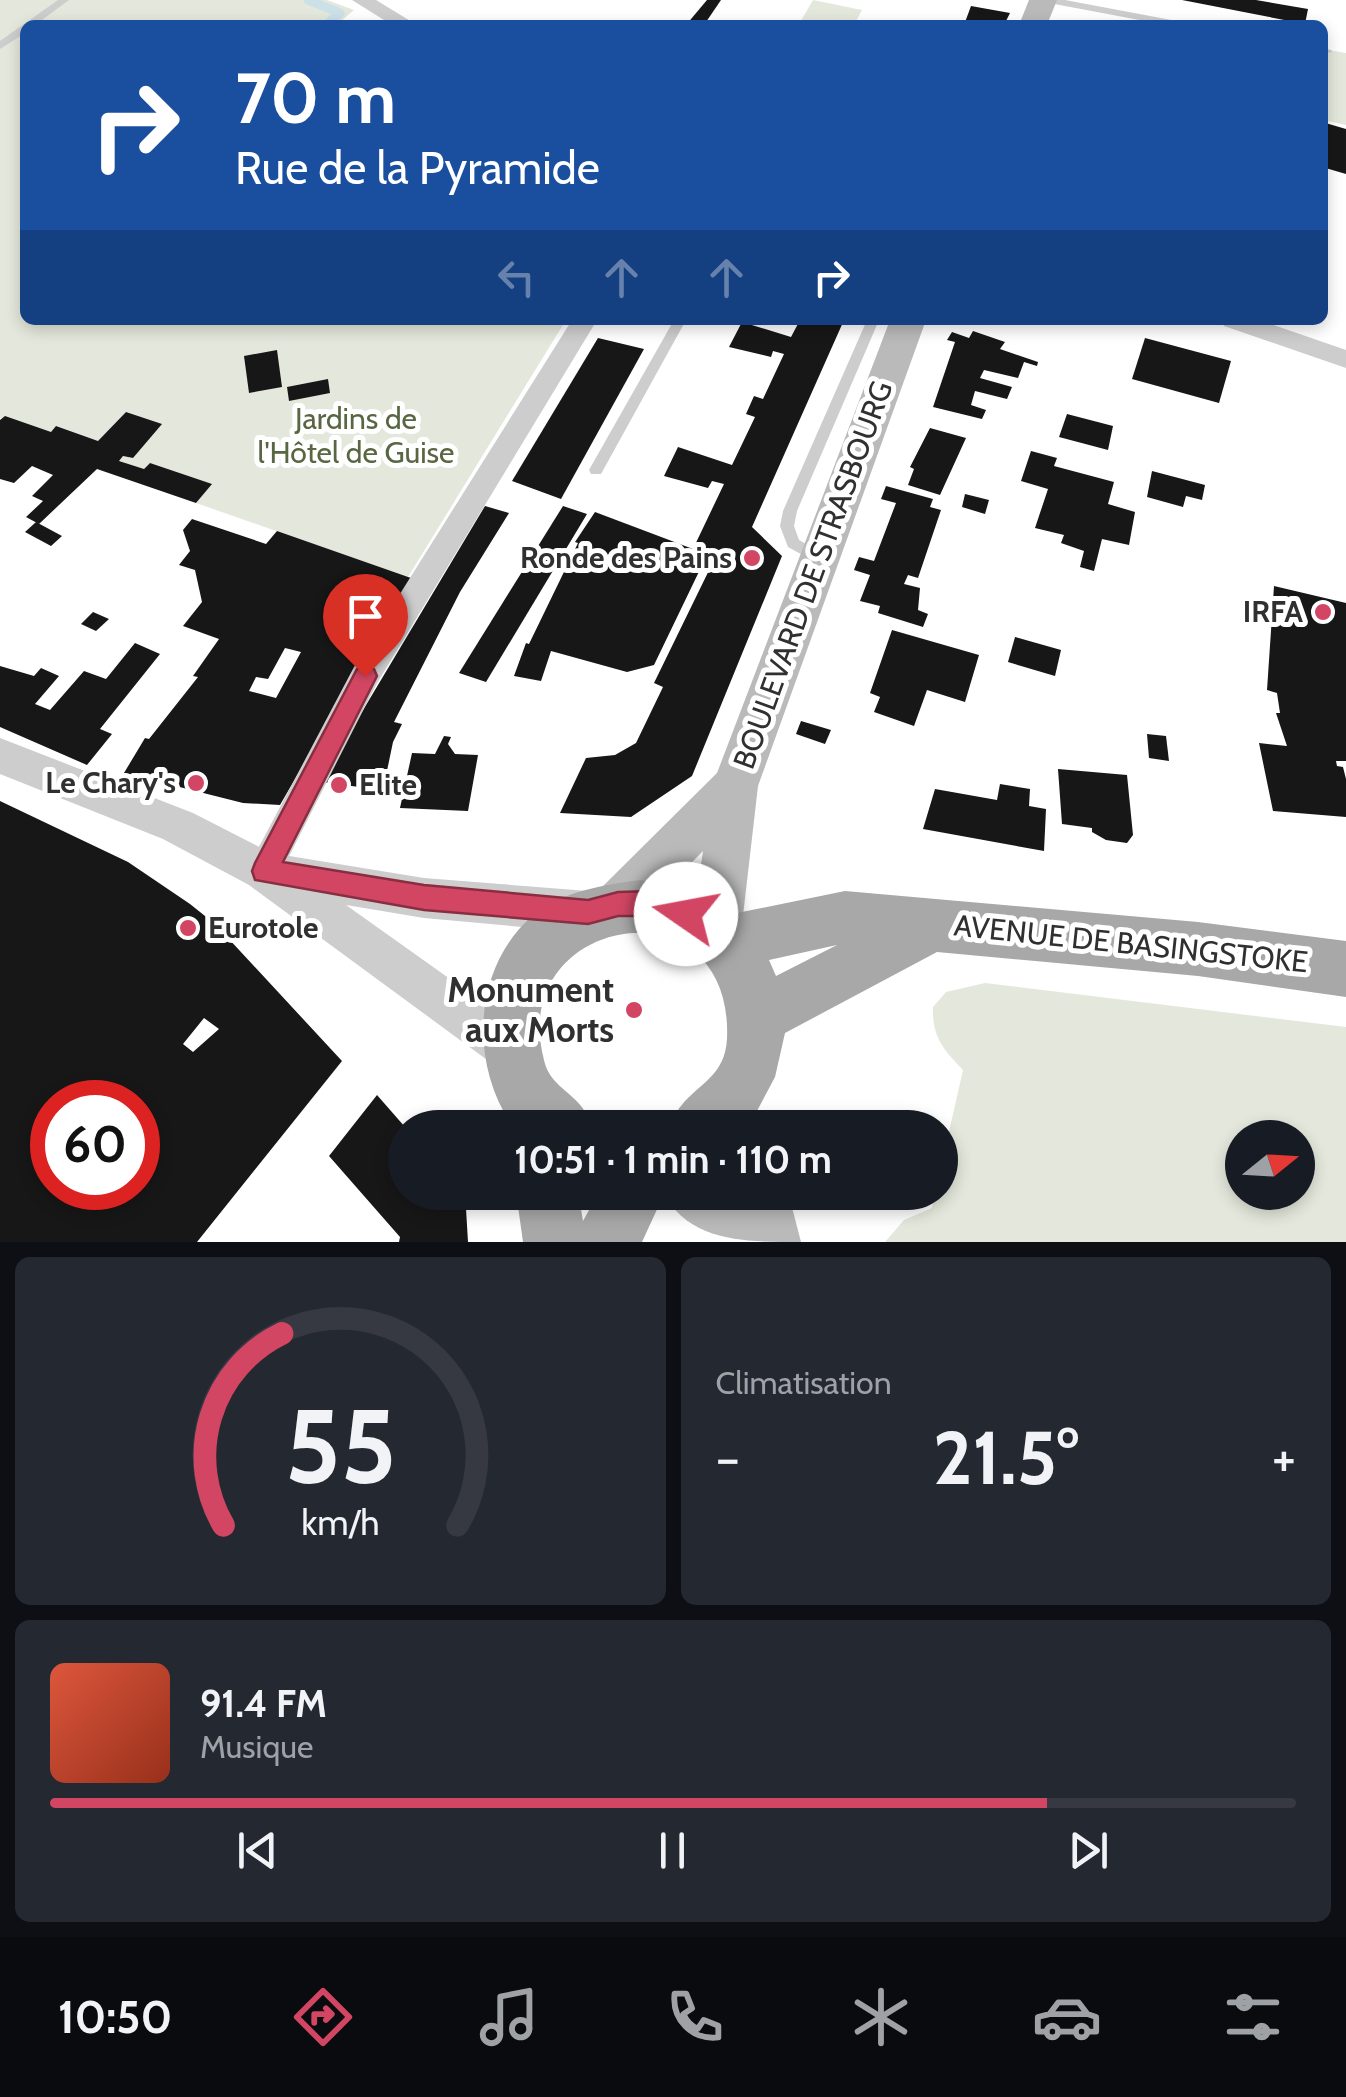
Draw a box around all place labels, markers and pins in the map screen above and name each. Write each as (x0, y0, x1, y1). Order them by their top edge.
place label: Ronde des Pains (520, 539, 732, 576)
marker: Ronde des Pains (741, 547, 763, 569)
pin (323, 574, 408, 677)
place label: IRFA (1243, 593, 1303, 630)
marker: IRFA (1312, 601, 1334, 623)
place label: Le Chary's (45, 764, 176, 801)
place label: Elite (359, 766, 417, 803)
marker: Le Chary's (185, 772, 207, 794)
marker: Elite (328, 774, 350, 796)
place label: Eurotole (208, 909, 318, 946)
marker: Eurotole (177, 917, 199, 939)
place label: Monument aux Morts (447, 968, 614, 1051)
marker: Monument aux Morts (623, 999, 645, 1021)

